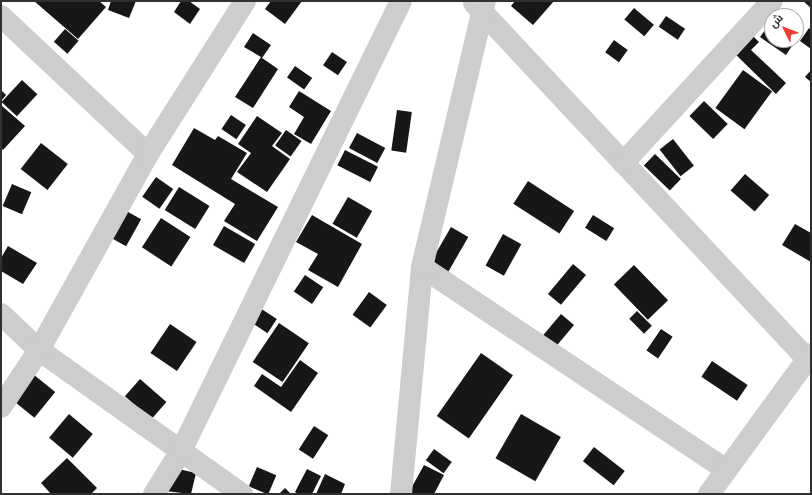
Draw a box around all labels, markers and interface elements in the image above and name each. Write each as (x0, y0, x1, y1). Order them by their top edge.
north arrow (764, 8, 804, 48)
text: ش (766, 11, 786, 30)

